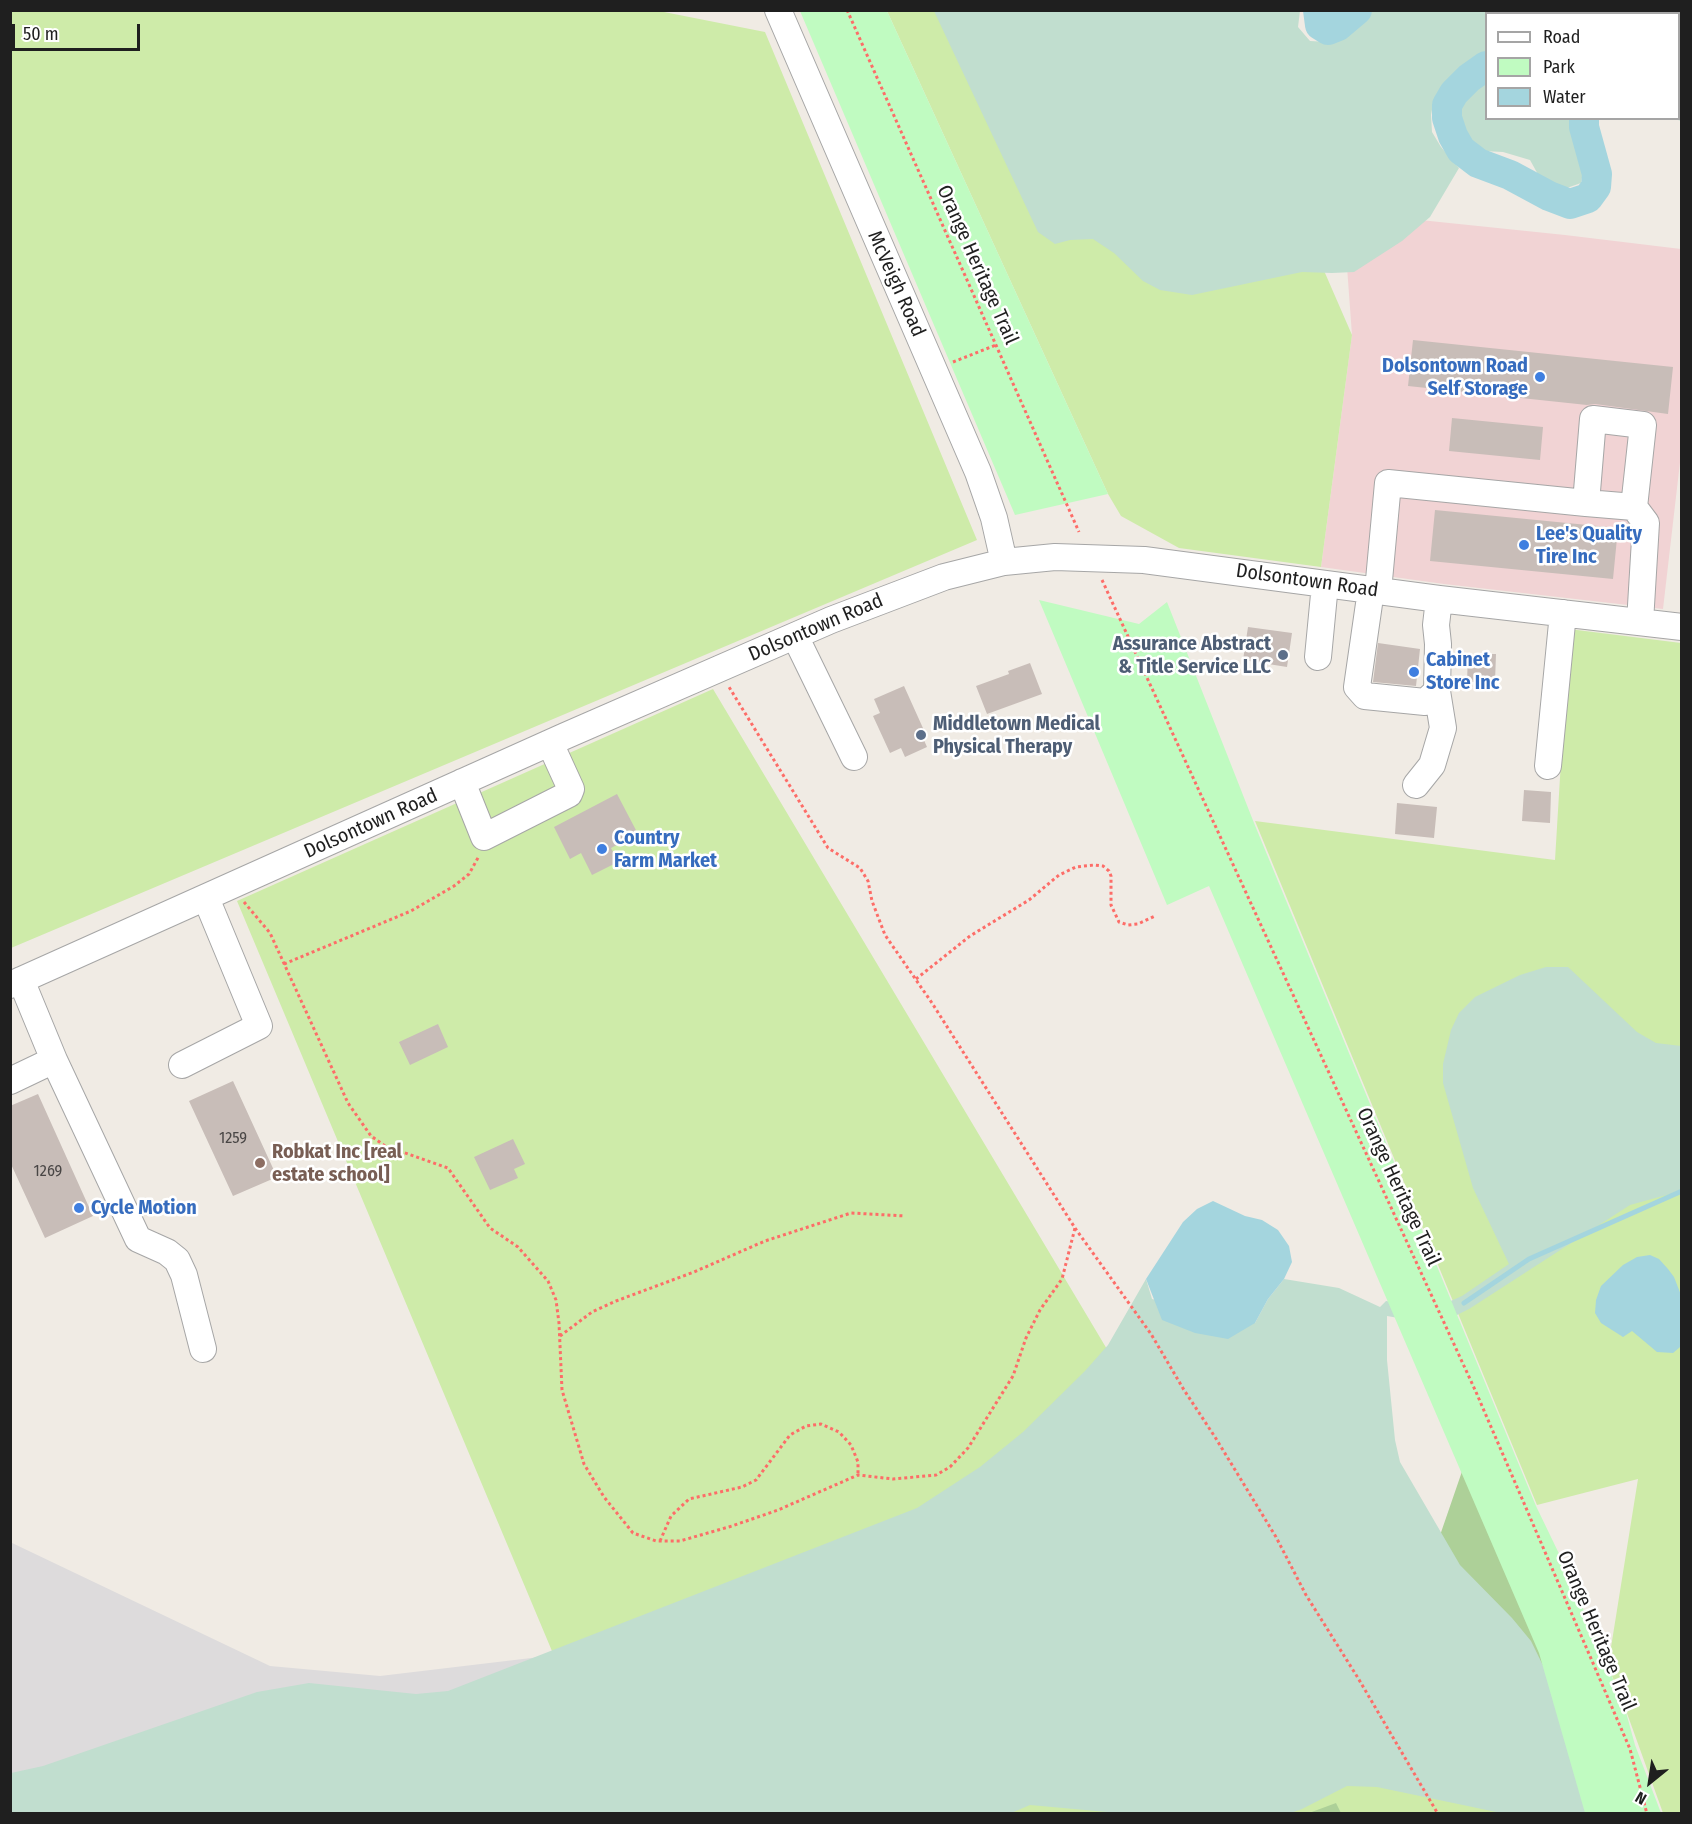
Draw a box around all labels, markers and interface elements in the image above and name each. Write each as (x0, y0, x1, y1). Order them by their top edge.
scale bar (15, 12, 142, 50)
legend (1485, 12, 1680, 120)
text: 50 m (23, 23, 59, 45)
text: Road (1543, 26, 1580, 48)
text: Park (1543, 56, 1575, 78)
text: Water (1543, 86, 1586, 108)
street label: Orange Heritage Trail (931, 182, 1023, 348)
street label: McVeigh Road (862, 227, 930, 341)
place label: Dolsontown Road Self Storage (1382, 354, 1528, 401)
marker: Dolsontown Road Self Storage (1533, 370, 1547, 384)
place label: Lee's Quality Tire Inc (1536, 522, 1642, 569)
marker: Lee's Quality Tire Inc (1517, 538, 1531, 552)
street label: Dolsontown Road (1234, 559, 1380, 603)
street label: Dolsontown Road (745, 589, 887, 667)
place label: Assurance Abstract & Title Service LLC (1113, 632, 1271, 679)
marker: Assurance Abstract & Title Service LLC (1276, 648, 1290, 662)
place label: Cabinet Store Inc (1426, 648, 1499, 695)
marker: Cabinet Store Inc (1407, 665, 1421, 679)
place label: Middletown Medical Physical Therapy (933, 712, 1100, 759)
marker: Middletown Medical Physical Therapy (914, 728, 928, 742)
street label: Dolsontown Road (301, 784, 441, 864)
place label: Country Farm Market (614, 826, 717, 873)
marker: Country Farm Market (595, 842, 609, 856)
street label: Orange Heritage Trail (1351, 1104, 1445, 1270)
house number: 1259 (219, 1129, 247, 1149)
place label: Robkat Inc [real estate school] (272, 1140, 402, 1187)
marker: Robkat Inc [real estate school] (253, 1156, 267, 1170)
house number: 1269 (34, 1162, 62, 1182)
place label: Cycle Motion (91, 1196, 197, 1220)
marker: Cycle Motion (72, 1201, 86, 1215)
street label: Orange Heritage Trail (1551, 1547, 1641, 1715)
north arrow (1620, 1752, 1680, 1812)
text: N (1632, 1787, 1650, 1809)

